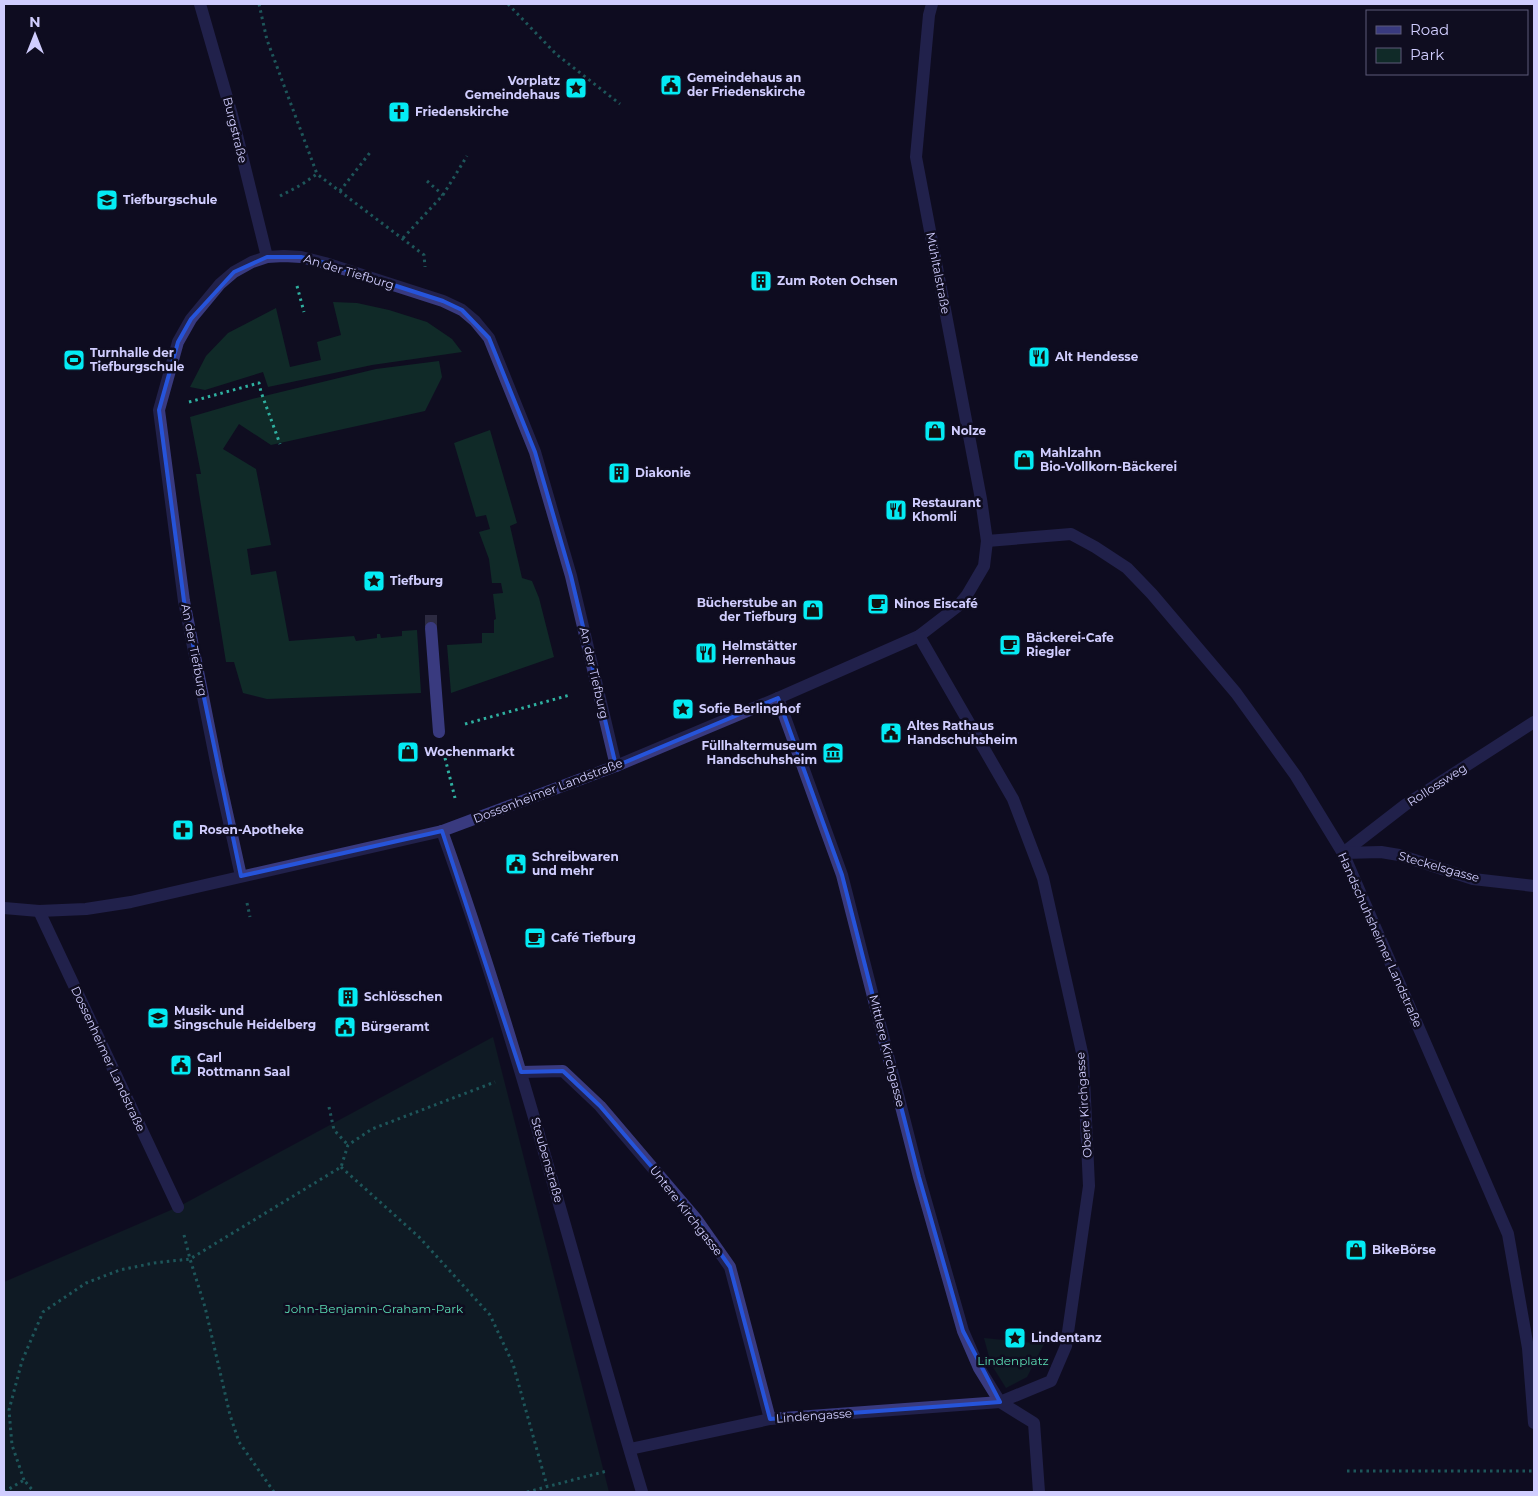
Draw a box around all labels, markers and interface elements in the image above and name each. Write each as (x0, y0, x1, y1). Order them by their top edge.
north arrow (10, 10, 60, 60)
legend (1366, 10, 1528, 75)
text: N (29, 13, 41, 31)
text: Road (1410, 20, 1449, 39)
text: Park (1410, 45, 1444, 64)
place label: Gemeindehaus an der Friedenskirche (687, 70, 806, 99)
place label: Vorplatz Gemeindehaus (465, 73, 561, 102)
public building icon: Gemeindehaus an der Friedenskirche (659, 73, 683, 97)
place icon: Vorplatz Gemeindehaus (564, 76, 588, 100)
street label: Burgstraße (220, 95, 251, 164)
church icon: Friedenskirche (387, 100, 411, 124)
place label: Friedenskirche (415, 104, 509, 119)
school or university icon: Tiefburgschule (95, 188, 119, 212)
place label: Tiefburgschule (123, 192, 218, 207)
street label: Mühltalstraße (923, 231, 954, 315)
street label: An der Tiefburg (302, 251, 396, 292)
building icon: Zum Roten Ochsen (749, 269, 773, 293)
place label: Zum Roten Ochsen (777, 273, 898, 288)
place label: Turnhalle der Tiefburgschule (90, 345, 185, 374)
restaurant icon: Alt Hendesse (1027, 345, 1051, 369)
sports icon: Turnhalle der Tiefburgschule (62, 348, 86, 372)
place label: Alt Hendesse (1054, 349, 1139, 364)
shop icon: Nolze (923, 419, 947, 443)
place label: Nolze (951, 423, 987, 438)
place label: Mahlzahn Bio-Vollkorn-Bäckerei (1040, 445, 1177, 474)
shop icon: Mahlzahn Bio-Vollkorn-Bäckerei (1012, 448, 1036, 472)
building icon: Diakonie (607, 461, 631, 485)
place label: Diakonie (635, 465, 691, 480)
place label: Restaurant Khomli (912, 495, 982, 524)
restaurant icon: Restaurant Khomli (884, 498, 908, 522)
place icon: Tiefburg (362, 569, 386, 593)
place label: Tiefburg (390, 573, 443, 588)
cafe icon: Ninos Eiscafé (866, 592, 890, 616)
place label: Bücherstube an der Tiefburg (697, 595, 797, 624)
place label: Ninos Eiscafé (894, 596, 978, 611)
shop icon: Bücherstube an der Tiefburg (801, 598, 825, 622)
street label: An der Tiefburg (178, 602, 211, 697)
street label: An der Tiefburg (577, 626, 612, 720)
place label: Bäckerei-Cafe Riegler (1026, 630, 1114, 659)
cafe icon: Bäckerei-Cafe Riegler (998, 633, 1022, 657)
place label: Helmstätter Herrenhaus (722, 638, 797, 667)
restaurant icon: Helmstätter Herrenhaus (694, 641, 718, 665)
place icon: Sofie Berlinghof (671, 697, 695, 721)
place label: Sofie Berlinghof (699, 701, 802, 716)
place label: Altes Rathaus Handschuhsheim (906, 718, 1017, 747)
public building icon: Altes Rathaus Handschuhsheim (879, 721, 903, 745)
place label: Füllhaltermuseum Handschuhsheim (701, 738, 817, 767)
shop icon: Wochenmarkt (396, 740, 420, 764)
museum icon: Füllhaltermuseum Handschuhsheim (821, 741, 845, 765)
place label: Wochenmarkt (424, 744, 515, 759)
street label: Dossenheimer Landstraße (471, 755, 625, 826)
street label: Rollossweg (1404, 760, 1469, 809)
pharmacy icon: Rosen-Apotheke (171, 818, 195, 842)
place label: Rosen-Apotheke (199, 822, 304, 837)
street label: Steckelsgasse (1397, 848, 1481, 885)
place label: Schreibwaren und mehr (532, 849, 619, 878)
street label: Handschuhsheimer Landstraße (1335, 850, 1426, 1030)
public building icon: Schreibwaren und mehr (504, 852, 528, 876)
cafe icon: Café Tiefburg (523, 926, 547, 950)
place label: Café Tiefburg (551, 930, 636, 945)
street label: Dossenheimer Landstraße (68, 984, 149, 1134)
building icon: Schlösschen (336, 985, 360, 1009)
place label: Schlösschen (364, 989, 442, 1004)
street label: Mittlere Kirchgasse (866, 993, 909, 1109)
place label: Musik- und Singschule Heidelberg (174, 1003, 316, 1032)
school or university icon: Musik- und Singschule Heidelberg (146, 1006, 170, 1030)
public building icon: Bürgeramt (333, 1015, 357, 1039)
place label: Bürgeramt (361, 1019, 430, 1034)
place label: Carl Rottmann Saal (197, 1050, 290, 1079)
street label: Obere Kirchgasse (1072, 1052, 1095, 1158)
public building icon: Carl Rottmann Saal (169, 1053, 193, 1077)
street label: Steubenstraße (528, 1115, 567, 1204)
street label: Untere Kirchgasse (647, 1163, 726, 1259)
shop icon: BikeBörse (1344, 1238, 1368, 1262)
place label: BikeBörse (1372, 1242, 1437, 1257)
park label: John-Benjamin-Graham-Park (284, 1301, 464, 1316)
place icon: Lindentanz (1003, 1326, 1027, 1350)
place label: Lindentanz (1031, 1330, 1102, 1345)
park label: Lindenplatz (977, 1353, 1049, 1368)
street label: Lindengasse (775, 1405, 852, 1426)

